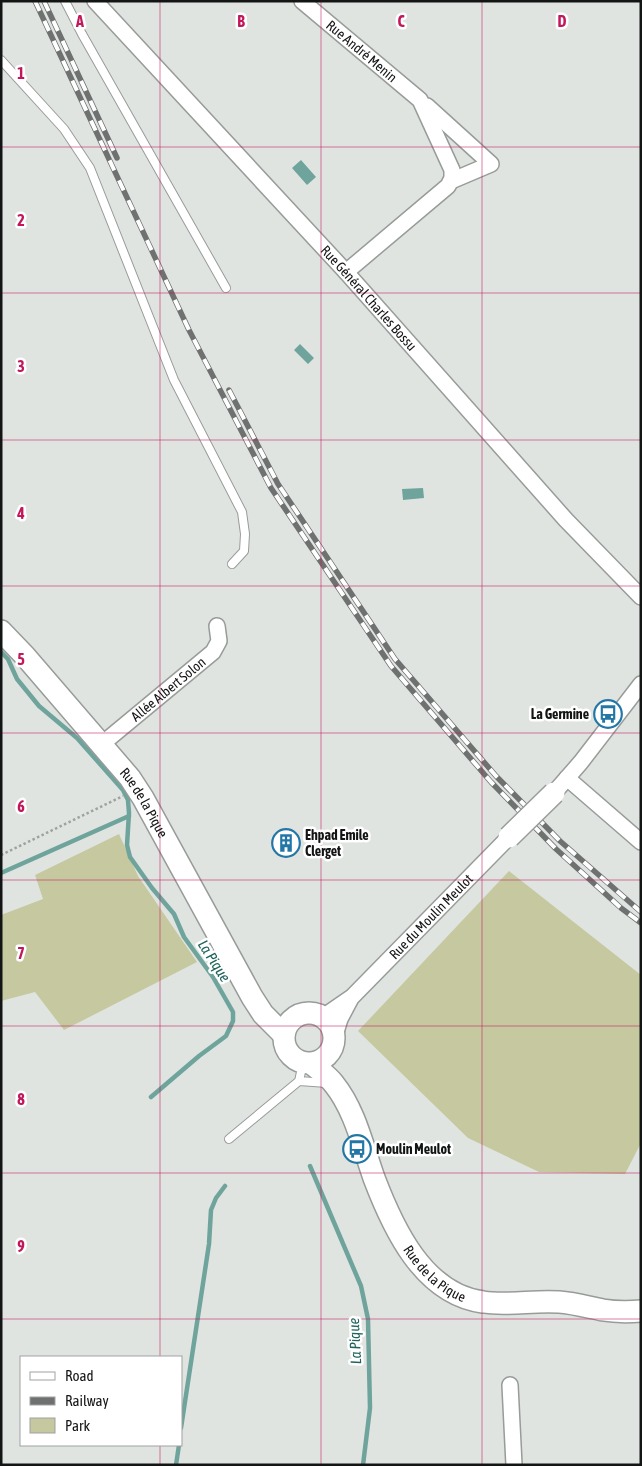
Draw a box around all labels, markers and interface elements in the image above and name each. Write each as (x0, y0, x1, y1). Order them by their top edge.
text: A (75, 12, 84, 30)
text: B (237, 12, 245, 30)
text: C (397, 12, 405, 30)
text: D (558, 12, 567, 30)
street label: Rue André Menin (323, 17, 400, 85)
text: 1 (17, 64, 25, 82)
text: 2 (17, 211, 25, 229)
street label: Rue Général Charles Bossu (318, 242, 420, 354)
text: 3 (17, 357, 25, 375)
text: 4 (16, 504, 25, 522)
text: 5 (17, 650, 25, 668)
street label: Allée Albert Solon (128, 654, 209, 725)
bus stop icon: La Germine (593, 699, 623, 729)
place label: La Germine (531, 706, 589, 722)
street label: Rue de la Pique (117, 764, 171, 840)
text: 6 (17, 797, 25, 815)
place label: Ehpad Emile Clerget (305, 827, 369, 859)
building icon: Ehpad Emile Clerget (271, 828, 301, 858)
street label: Rue du Moulin Meulot (386, 871, 476, 962)
water label: La Pique (195, 937, 234, 985)
text: 7 (17, 944, 25, 962)
text: 8 (17, 1090, 25, 1108)
bus stop icon: Moulin Meulot (342, 1134, 372, 1164)
place label: Moulin Meulot (376, 1141, 451, 1157)
text: 9 (17, 1237, 25, 1255)
street label: Rue de la Pique (400, 1242, 468, 1305)
water label: La Pique (345, 1317, 364, 1365)
legend (20, 1356, 182, 1446)
text: Road (65, 1367, 94, 1384)
text: Railway (65, 1392, 109, 1409)
text: Park (65, 1417, 90, 1434)

